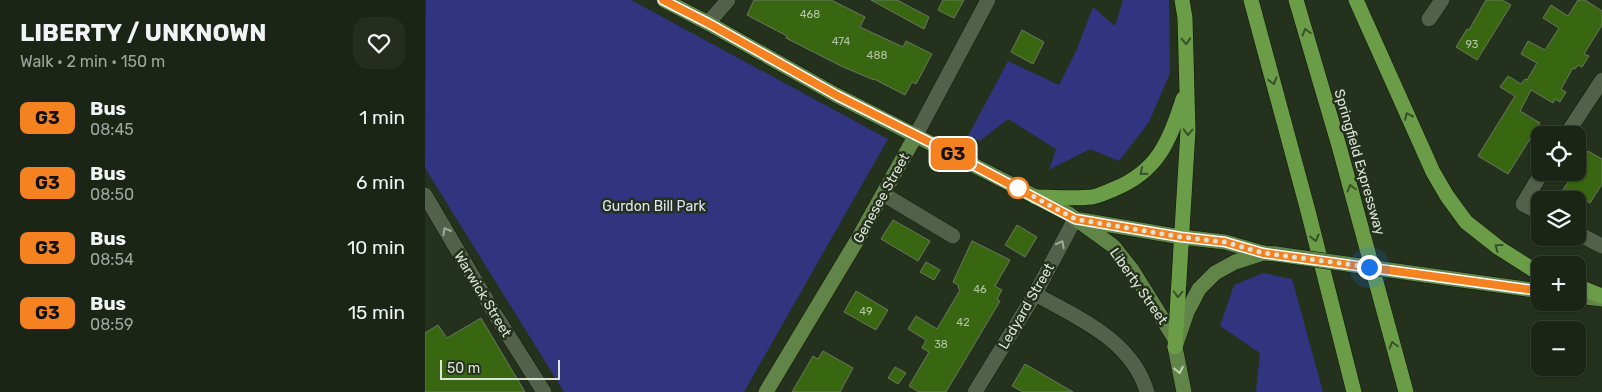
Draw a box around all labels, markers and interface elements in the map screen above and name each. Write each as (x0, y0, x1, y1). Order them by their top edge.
house number: 468 (800, 8, 820, 21)
button: heart (353, 17, 405, 69)
text: LIBERTY / UNKNOWN (20, 19, 267, 47)
one-way arrow (1301, 28, 1311, 37)
house number: 474 (832, 35, 851, 48)
one-way arrow (1180, 38, 1191, 46)
house number: 93 (1466, 38, 1479, 51)
house number: 488 (867, 49, 887, 62)
text: Walk · 2 min · 150 m (20, 52, 165, 71)
one-way arrow (1267, 76, 1278, 85)
street label: Springfield Expressway (1331, 87, 1389, 237)
text: Bus (90, 97, 126, 120)
text: 1 min (359, 106, 405, 129)
text: G3 (35, 107, 60, 129)
one-way arrow (1403, 112, 1414, 121)
text: 08:45 (90, 120, 134, 139)
map controls (1531, 126, 1586, 376)
button: locate (1531, 126, 1586, 181)
one-way arrow (1182, 128, 1193, 136)
line badge: G3 (931, 138, 975, 170)
text: G3 (941, 143, 965, 165)
street label: Genesee Street (850, 150, 913, 246)
text: Bus (90, 162, 126, 185)
one-way arrow (1140, 166, 1149, 174)
text: 6 min (356, 171, 405, 194)
text: G3 (35, 172, 60, 194)
unlabelled marker (1007, 177, 1029, 199)
text: 08:50 (90, 185, 134, 204)
one-way arrow (1346, 185, 1356, 193)
button: layers (1531, 191, 1586, 246)
park label: Gurdon Bill Park (602, 198, 707, 215)
text: Bus (90, 227, 126, 250)
one-way arrow (442, 227, 452, 236)
one-way arrow (1309, 233, 1319, 241)
text: 10 min (347, 236, 405, 259)
text: G3 (35, 237, 60, 259)
one-way arrow (1055, 240, 1065, 249)
one-way arrow (1494, 244, 1504, 253)
street label: Liberty Street (1106, 245, 1172, 328)
street label: Warwick Street (450, 248, 515, 341)
text: 08:54 (90, 250, 134, 269)
your location (1357, 255, 1382, 280)
button: + (1531, 256, 1586, 311)
street label: Ledyard Street (995, 260, 1058, 352)
house number: 46 (973, 283, 987, 296)
one-way arrow (1172, 290, 1183, 298)
text: Bus (90, 292, 126, 315)
text: 15 min (348, 301, 405, 324)
text: G3 (35, 302, 60, 324)
house number: 49 (859, 305, 873, 318)
text: 08:59 (90, 315, 133, 334)
house number: 42 (956, 316, 970, 329)
button: − (1531, 321, 1586, 376)
house number: 38 (934, 338, 948, 351)
one-way arrow (1388, 340, 1399, 349)
scale bar (440, 357, 560, 380)
text: 50 m (447, 360, 480, 377)
one-way arrow (1174, 365, 1184, 374)

